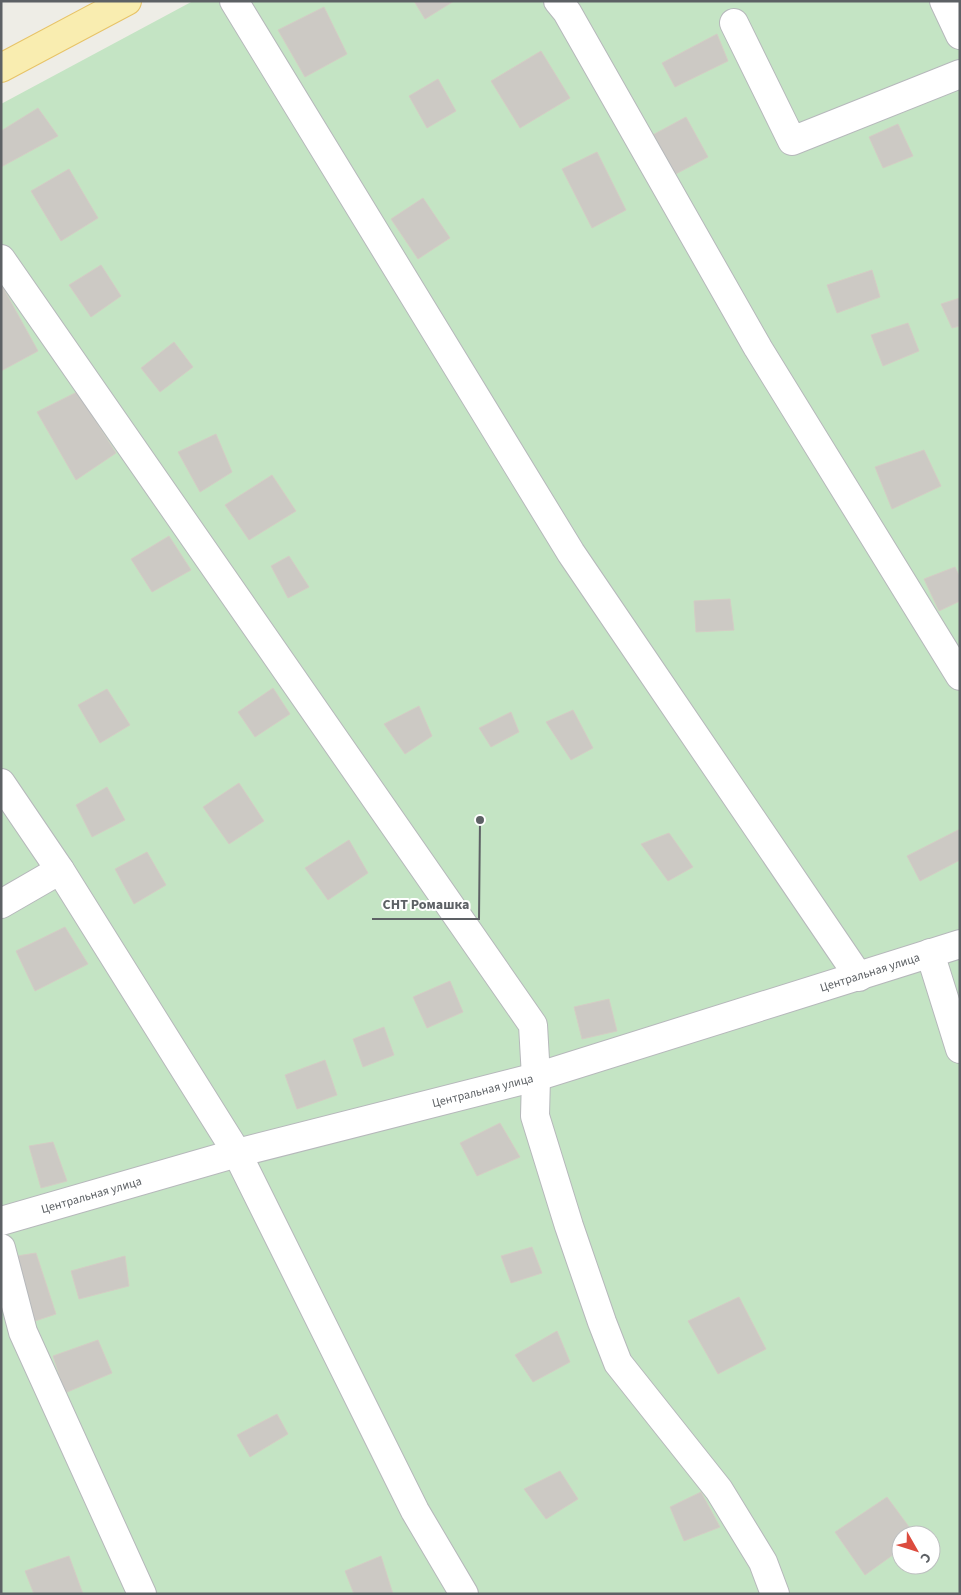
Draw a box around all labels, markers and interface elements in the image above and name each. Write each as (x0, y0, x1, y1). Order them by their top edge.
callout: СНТ Ромашка (372, 890, 479, 919)
text: СНТ Ромашка (383, 895, 469, 915)
street label: Центральная улица (818, 949, 922, 996)
street label: Центральная улица (430, 1070, 535, 1112)
street label: Центральная улица (39, 1173, 144, 1218)
north arrow (891, 1525, 941, 1575)
text: С (915, 1548, 936, 1567)

